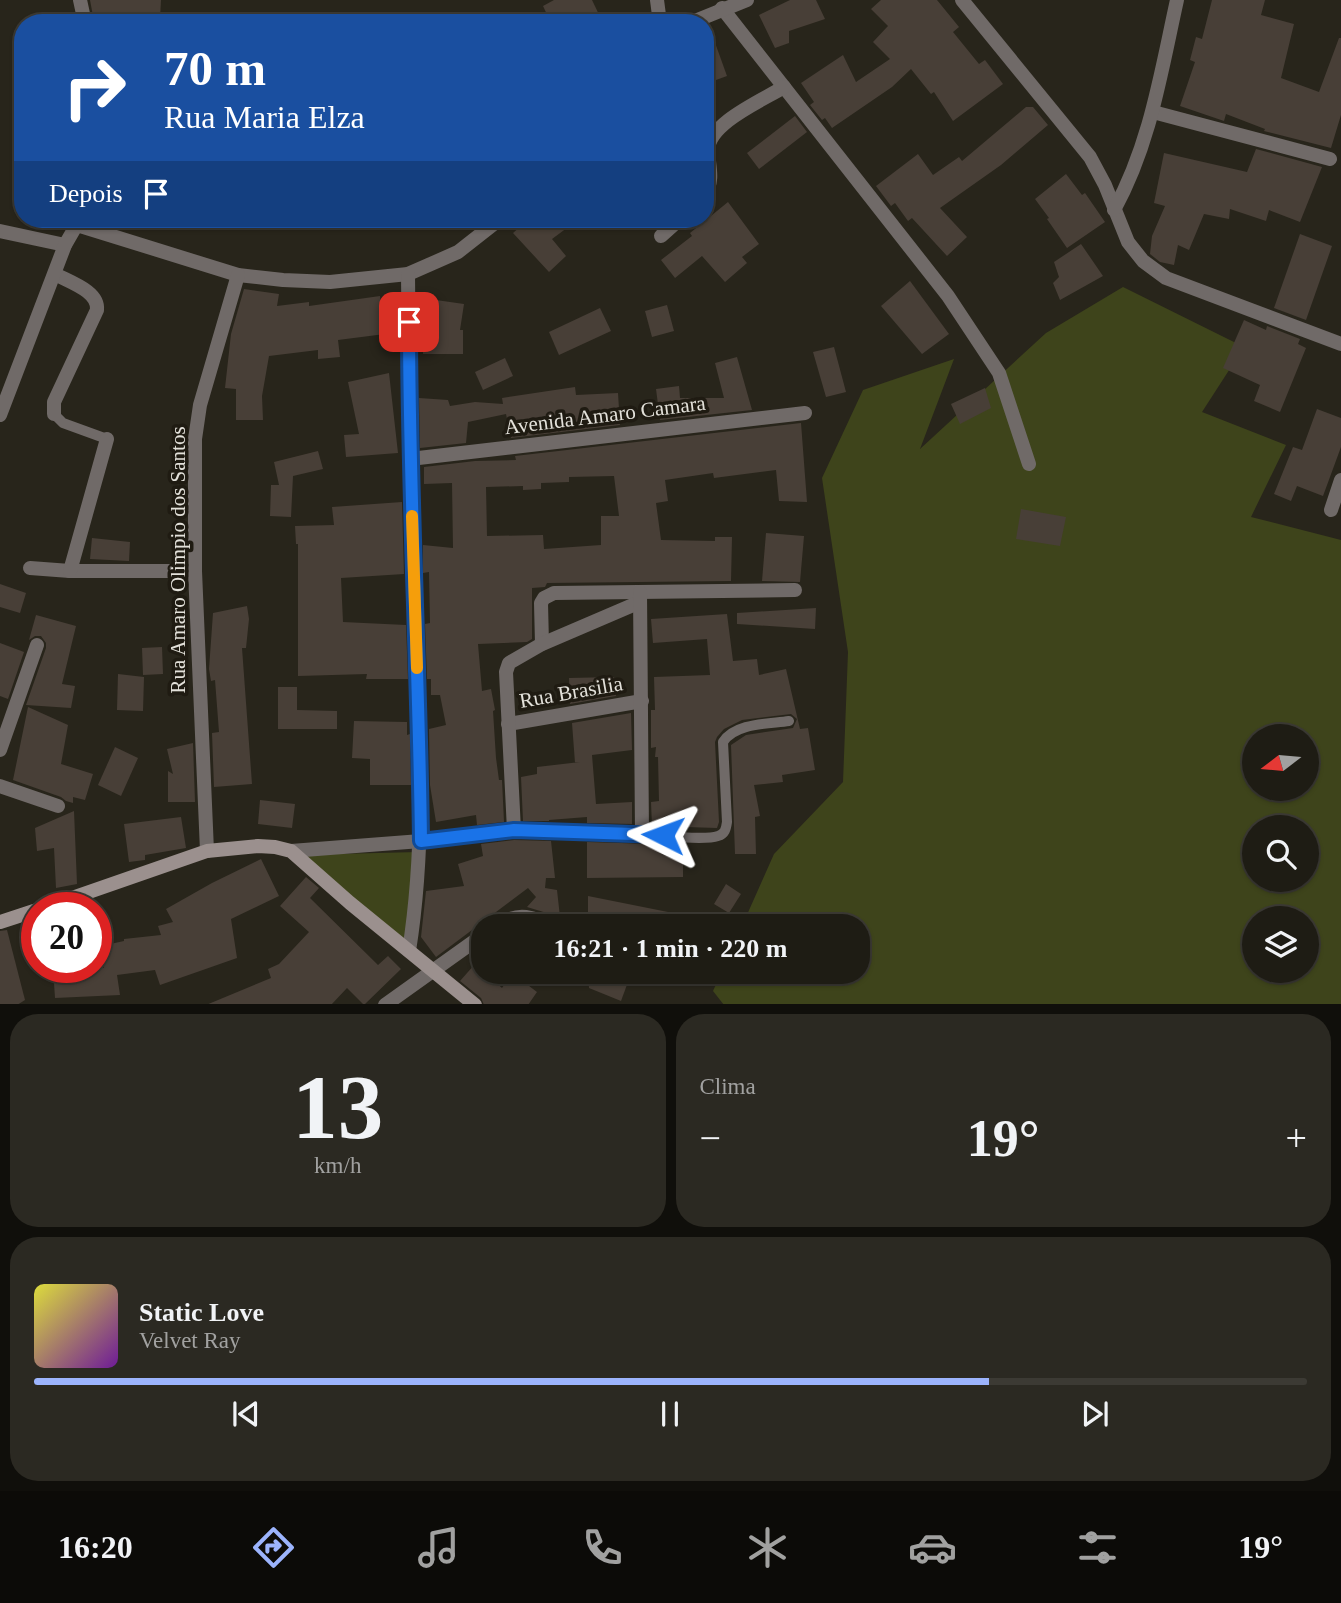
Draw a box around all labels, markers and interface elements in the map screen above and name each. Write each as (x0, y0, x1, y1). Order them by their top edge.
text: 70 m (164, 41, 266, 96)
icon: right (49, 42, 140, 133)
text: Rua Maria Elza (164, 99, 365, 135)
icon: arrive (137, 175, 175, 213)
text: Depois (49, 179, 123, 208)
pin (379, 292, 439, 352)
icon: arrive (390, 303, 428, 341)
street label: Avenida Amaro Camara (503, 391, 708, 439)
street label: Rua Amaro Olimpio dos Santos (166, 426, 190, 694)
street label: Rua Brasilia (518, 671, 625, 713)
north arrow (1242, 724, 1320, 802)
map controls (1242, 724, 1319, 983)
position arrow (626, 798, 700, 872)
button: search (1242, 815, 1319, 892)
speed limit sign: 20 (21, 892, 112, 983)
button: layers (1242, 906, 1319, 983)
text: 16:21 · 1 min · 220 m (554, 934, 788, 963)
text: 13 (292, 1057, 383, 1158)
text: Clima (700, 1074, 756, 1099)
text: 19° (967, 1110, 1040, 1167)
text: − (700, 1117, 721, 1159)
text: + (1286, 1117, 1307, 1159)
text: km/h (314, 1153, 361, 1178)
text: Static Love (139, 1298, 264, 1327)
text: Velvet Ray (139, 1328, 241, 1353)
icon: previous (227, 1395, 265, 1433)
icon: pause (651, 1395, 689, 1433)
icon: next (1076, 1395, 1114, 1433)
icon: directions (249, 1523, 298, 1572)
icon: music (414, 1523, 463, 1572)
icon: phone (578, 1523, 627, 1572)
icon: climate (743, 1523, 792, 1572)
icon: car (908, 1523, 957, 1572)
icon: filters (1073, 1523, 1122, 1572)
text: 16:20 (58, 1529, 133, 1565)
text: 19° (1238, 1529, 1283, 1565)

